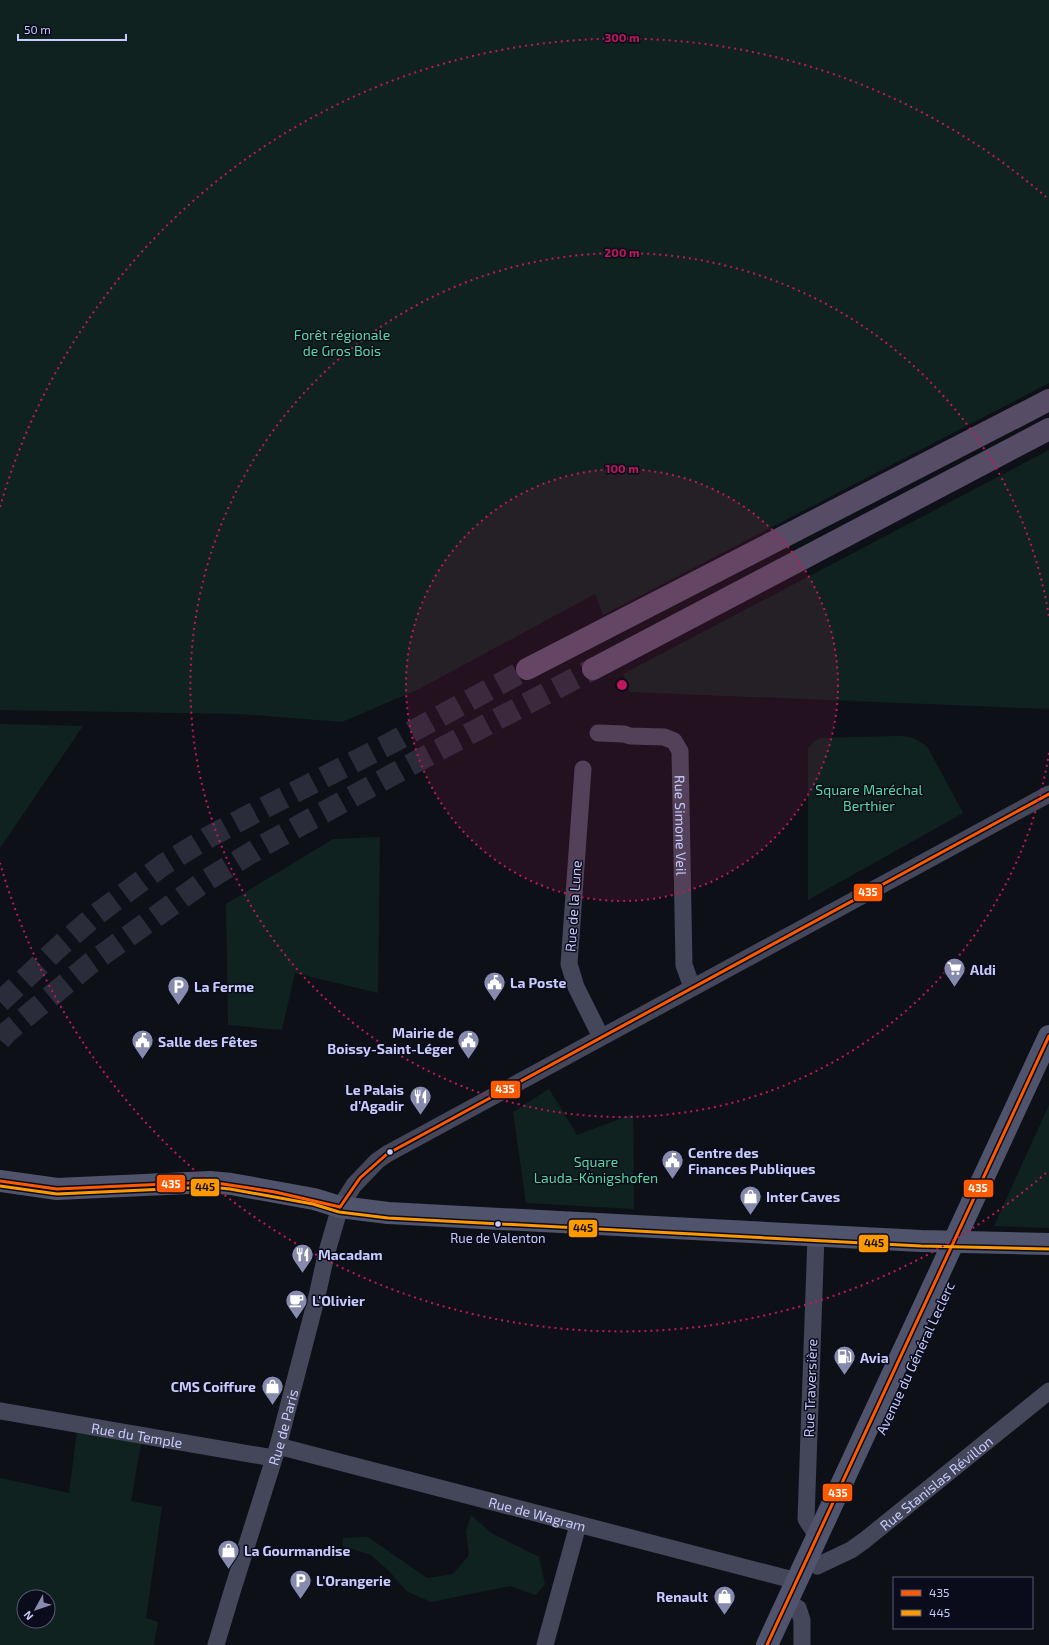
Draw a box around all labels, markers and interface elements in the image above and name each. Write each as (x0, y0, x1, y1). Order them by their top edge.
scale bar (18, 16, 126, 42)
text: 50 m (24, 22, 51, 36)
text: 300 m (604, 30, 640, 44)
text: 200 m (604, 245, 640, 259)
park label: Forêt régionale de Gros Bois (294, 326, 390, 359)
text: 100 m (605, 461, 639, 475)
centre of rings (615, 678, 629, 692)
street label: Rue Simone Veil (672, 775, 691, 876)
park label: Square Maréchal Berthier (815, 781, 923, 814)
street label: Rue de la Lune (561, 860, 585, 952)
line badge: 435 (853, 883, 883, 902)
text: 435 (858, 885, 878, 898)
supermarket icon: Aldi (941, 956, 967, 989)
place label: Aldi (970, 961, 996, 978)
public building icon: La Poste (481, 969, 507, 1002)
parking icon: La Ferme (165, 973, 191, 1006)
place label: La Poste (510, 974, 567, 991)
place label: La Ferme (194, 978, 254, 995)
place label: Mairie de Boissy-Saint-Léger (327, 1024, 454, 1057)
public building icon: Mairie de Boissy-Saint-Léger (456, 1027, 482, 1060)
public building icon: Salle des Fêtes (130, 1028, 156, 1061)
place label: Salle des Fêtes (158, 1033, 258, 1050)
line badge: 435 (490, 1080, 521, 1099)
place label: Le Palais d'Agadir (345, 1081, 404, 1114)
text: 435 (495, 1082, 515, 1095)
restaurant icon: Le Palais d'Agadir (407, 1084, 433, 1117)
place label: Centre des Finances Publiques (688, 1144, 816, 1177)
unlabelled marker (385, 1147, 395, 1157)
public building icon: Centre des Finances Publiques (660, 1147, 686, 1180)
park label: Square Lauda-Königshofen (534, 1153, 658, 1186)
line badge: 435 (156, 1174, 186, 1193)
text: 435 (161, 1177, 181, 1190)
line badge: 445 (190, 1178, 220, 1197)
line badge: 435 (963, 1179, 994, 1198)
text: 445 (195, 1180, 215, 1193)
text: 435 (968, 1181, 988, 1194)
shop icon: Inter Caves (738, 1183, 764, 1216)
place label: Inter Caves (766, 1188, 840, 1205)
marker: Rue de Valenton (493, 1219, 503, 1229)
line badge: 445 (568, 1219, 598, 1238)
text: 445 (573, 1221, 593, 1234)
place label: Rue de Valenton (450, 1230, 546, 1246)
line badge: 445 (858, 1234, 889, 1253)
text: 445 (864, 1236, 884, 1249)
restaurant icon: Macadam (290, 1241, 316, 1274)
place label: Macadam (318, 1246, 383, 1263)
street label: Avenue du Général Leclerc (872, 1279, 958, 1437)
cafe icon: L'Olivier (284, 1287, 310, 1320)
place label: L'Olivier (312, 1292, 365, 1309)
street label: Rue Traversière (800, 1338, 820, 1438)
fuel station icon: Avia (832, 1344, 858, 1377)
place label: Avia (860, 1349, 889, 1366)
shop icon: CMS Coiffure (259, 1373, 285, 1406)
place label: CMS Coiffure (171, 1378, 256, 1395)
street label: Rue de Paris (264, 1387, 301, 1467)
street label: Rue du Temple (90, 1418, 184, 1451)
street label: Rue Stanislas Révillon (876, 1432, 996, 1533)
line badge: 435 (822, 1483, 853, 1502)
text: 435 (828, 1486, 848, 1499)
street label: Rue de Wagram (487, 1493, 588, 1534)
shop icon: La Gourmandise (216, 1537, 242, 1570)
place label: La Gourmandise (244, 1542, 351, 1559)
parking icon: L'Orangerie (288, 1567, 314, 1600)
place label: L'Orangerie (316, 1572, 391, 1589)
legend (893, 1577, 1033, 1629)
shop icon: Renault (711, 1583, 737, 1616)
text: 435 (929, 1585, 949, 1599)
place label: Renault (656, 1588, 708, 1605)
north arrow (16, 1589, 56, 1629)
text: 445 (929, 1605, 950, 1619)
text: N (20, 1608, 35, 1623)

